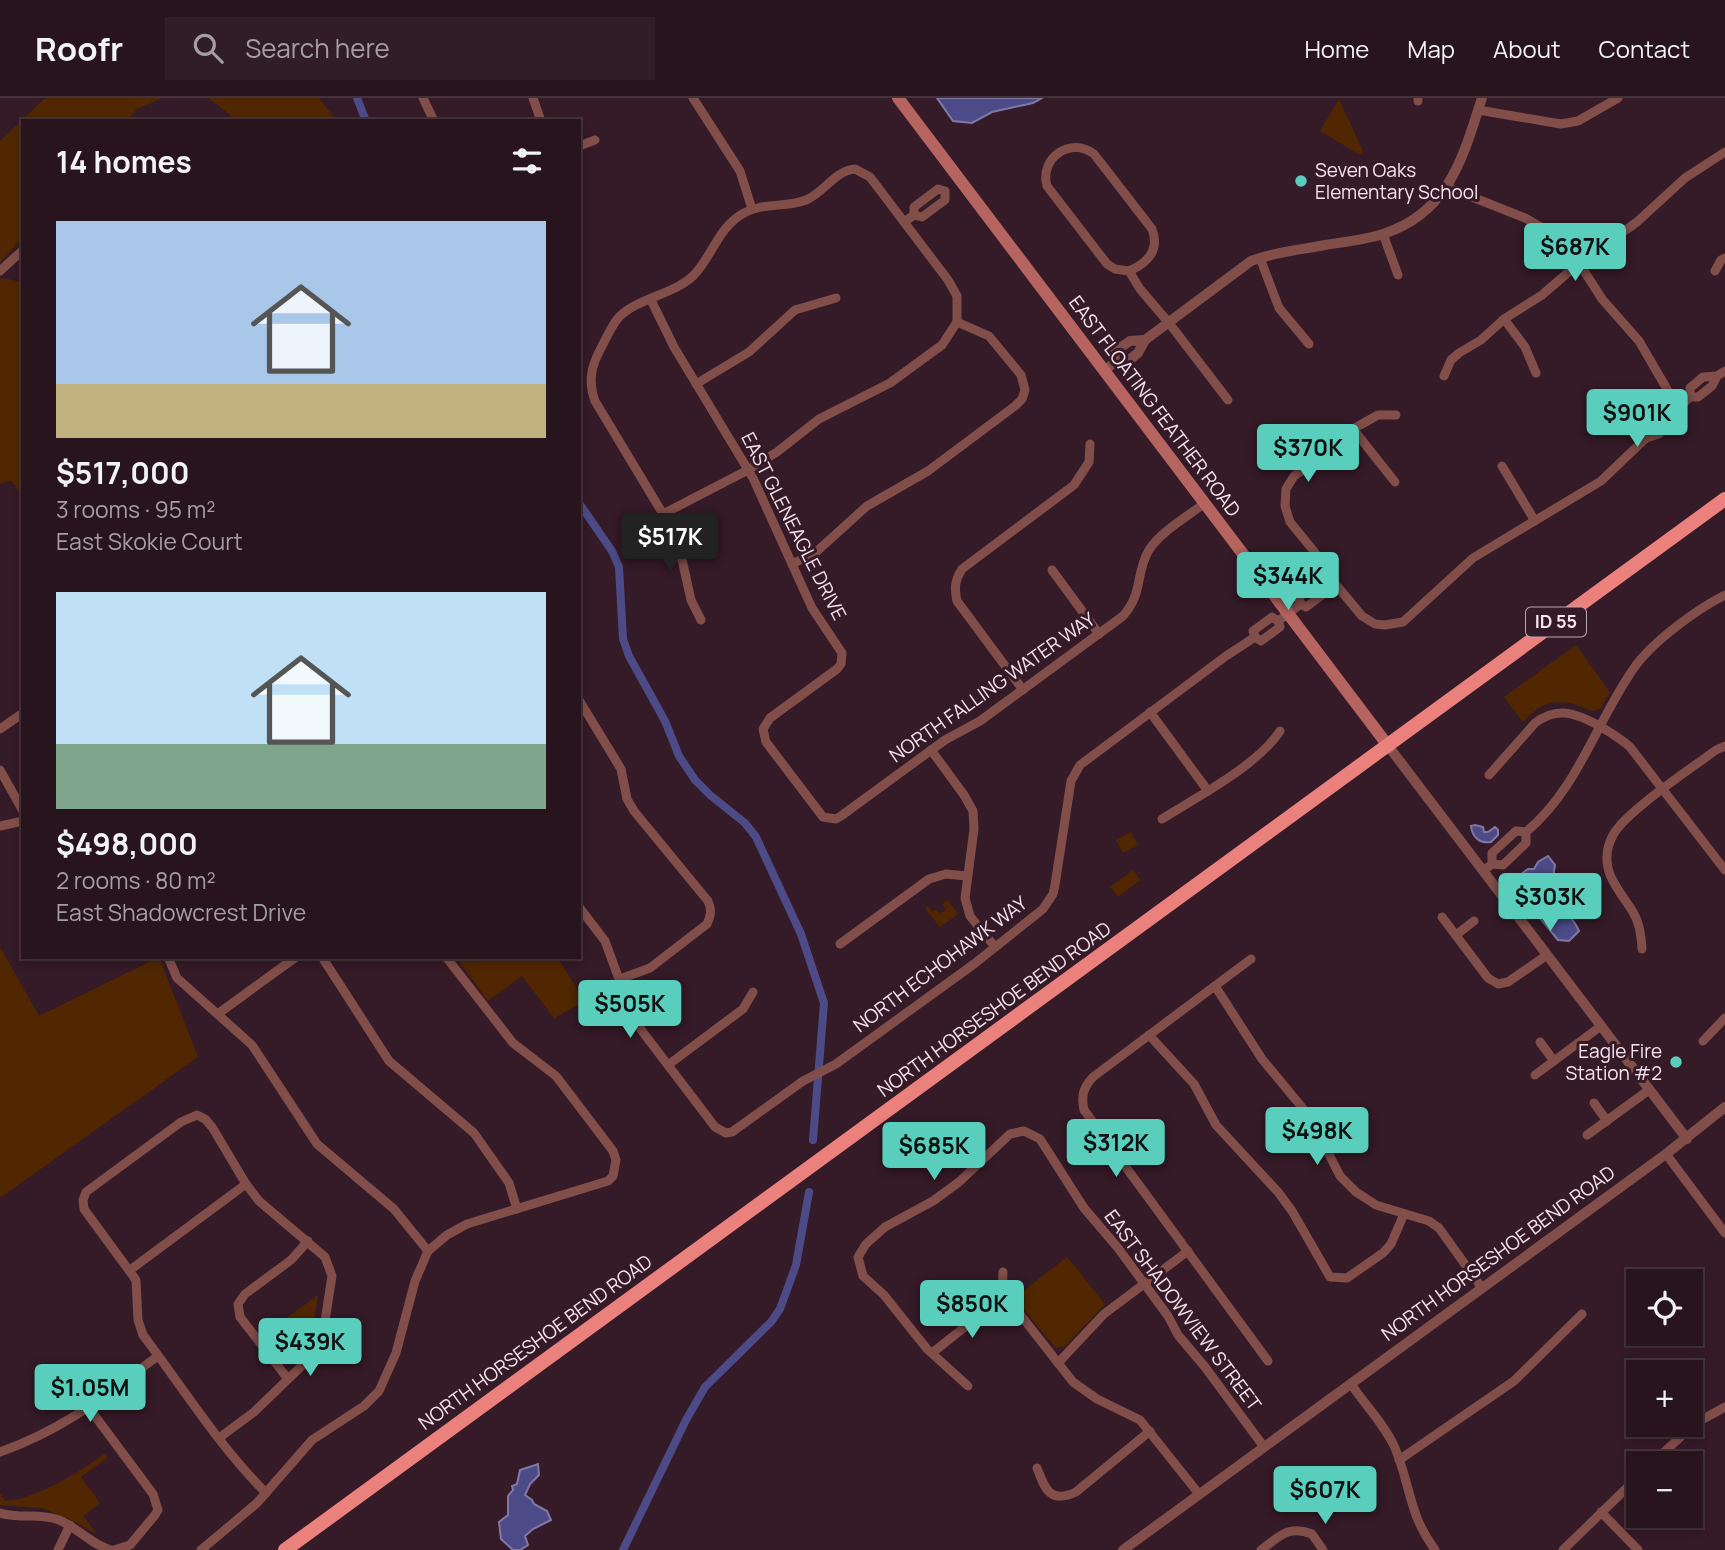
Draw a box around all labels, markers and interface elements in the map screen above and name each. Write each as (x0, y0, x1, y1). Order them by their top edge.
search box (165, 17, 655, 80)
text: Roofr (35, 26, 123, 71)
icon: search (189, 29, 227, 67)
text: Search here (245, 30, 390, 66)
text: Home (1304, 32, 1369, 65)
text: Map (1407, 32, 1455, 65)
text: About (1493, 32, 1561, 65)
text: Contact (1599, 32, 1690, 65)
text: 14 homes (56, 141, 192, 182)
icon: filters (508, 142, 546, 180)
place label: Seven Oaks Elementary School (1315, 157, 1478, 205)
marker: Seven Oaks Elementary School (1293, 173, 1309, 189)
pin: $687K (1526, 223, 1624, 283)
text: $687K (1540, 230, 1610, 262)
icon: home (238, 266, 364, 392)
street label: EAST FLOATING FEATHER ROAD (1063, 290, 1247, 522)
pin: $901K (1588, 390, 1686, 449)
text: $901K (1603, 396, 1671, 428)
pin: $370K (1259, 424, 1357, 484)
street label: EAST GLENEAGLE DRIVE (735, 428, 853, 624)
text: $370K (1273, 431, 1343, 463)
text: $517,000 (56, 452, 189, 493)
text: 3 rooms · 95 m² (56, 493, 215, 525)
pin: $517K (621, 514, 719, 573)
text: $517K (637, 520, 703, 552)
text: East Skokie Court (56, 525, 243, 557)
pin: $344K (1239, 552, 1337, 612)
text: $344K (1253, 559, 1323, 591)
street label: NORTH FALLING WATER WAY (884, 606, 1100, 768)
road number: ID 55 (1526, 608, 1586, 636)
icon: home (238, 637, 364, 763)
text: $498,000 (56, 823, 198, 864)
text: 2 rooms · 80 m² (56, 864, 216, 896)
pin: $303K (1501, 874, 1599, 933)
text: $303K (1514, 880, 1586, 912)
street label: NORTH ECHOHAWK WAY (848, 890, 1033, 1038)
text: East Shadowcrest Drive (56, 896, 306, 928)
street label: NORTH HORSESHOE BEND ROAD (872, 915, 1116, 1103)
pin: $505K (581, 981, 679, 1040)
text: $505K (594, 987, 666, 1019)
place label: Eagle Fire Station #2 (1565, 1038, 1662, 1086)
marker: Eagle Fire Station #2 (1668, 1054, 1684, 1070)
pin: $498K (1268, 1108, 1366, 1167)
text: $498K (1281, 1114, 1353, 1146)
pin: $312K (1067, 1119, 1165, 1179)
pin: $685K (885, 1122, 983, 1182)
text: $312K (1083, 1126, 1149, 1158)
text: $685K (898, 1129, 970, 1161)
street label: NORTH HORSESHOE BEND ROAD (1376, 1159, 1620, 1347)
street label: EAST SHADOWVIEW STREET (1099, 1204, 1268, 1416)
street label: NORTH HORSESHOE BEND ROAD (413, 1248, 657, 1436)
map controls (1626, 1269, 1703, 1528)
button: locate (1626, 1269, 1703, 1346)
pin: $850K (923, 1280, 1021, 1340)
text: $850K (936, 1287, 1008, 1319)
pin: $439K (261, 1318, 359, 1378)
text: $439K (275, 1325, 346, 1357)
button: + (1626, 1360, 1703, 1437)
pin: $1.05M (33, 1364, 147, 1424)
text: $1.05M (51, 1371, 129, 1403)
button: − (1626, 1451, 1703, 1528)
pin: $607K (1276, 1466, 1374, 1526)
text: $607K (1289, 1473, 1361, 1505)

